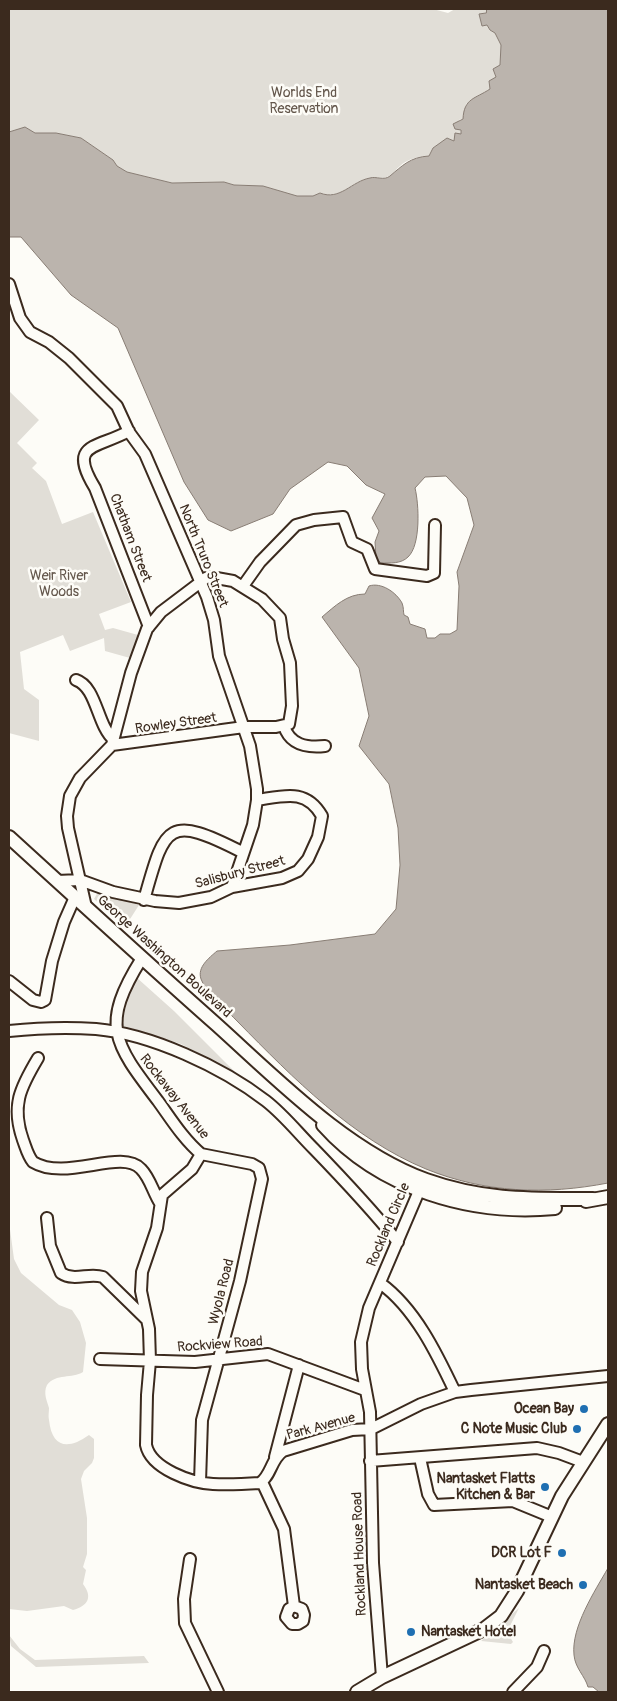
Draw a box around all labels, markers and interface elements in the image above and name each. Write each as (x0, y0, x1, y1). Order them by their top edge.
park label: Worlds End Reservation (270, 85, 338, 118)
street label: Chatham Street (105, 491, 155, 585)
street label: North Truro Street (175, 502, 231, 610)
park label: Weir River Woods (30, 568, 88, 600)
street label: Rowley Street (134, 710, 218, 738)
street label: Salisbury Street (193, 853, 287, 893)
street label: George Washington Boulevard (93, 892, 235, 1022)
street label: Rockaway Avenue (136, 1051, 212, 1143)
street label: Rockland Circle (364, 1181, 414, 1269)
street label: Wyola Road (206, 1257, 238, 1327)
street label: Rockview Road (177, 1334, 263, 1356)
place label: Ocean Bay (514, 1401, 574, 1417)
marker: Ocean Bay (578, 1403, 590, 1415)
street label: Park Avenue (285, 1410, 357, 1444)
place label: C Note Music Club (461, 1421, 567, 1437)
marker: C Note Music Club (571, 1423, 583, 1435)
place label: Nantasket Flatts Kitchen & Bar (436, 1471, 535, 1504)
marker: Nantasket Flatts Kitchen & Bar (539, 1481, 551, 1493)
street label: Rockland House Road (349, 1492, 371, 1616)
place label: DCR Lot F (491, 1545, 552, 1561)
marker: DCR Lot F (556, 1547, 568, 1559)
place label: Nantasket Beach (475, 1577, 573, 1593)
marker: Nantasket Beach (577, 1579, 589, 1591)
place label: Nantasket Hotel (421, 1624, 516, 1640)
marker: Nantasket Hotel (405, 1626, 417, 1638)

